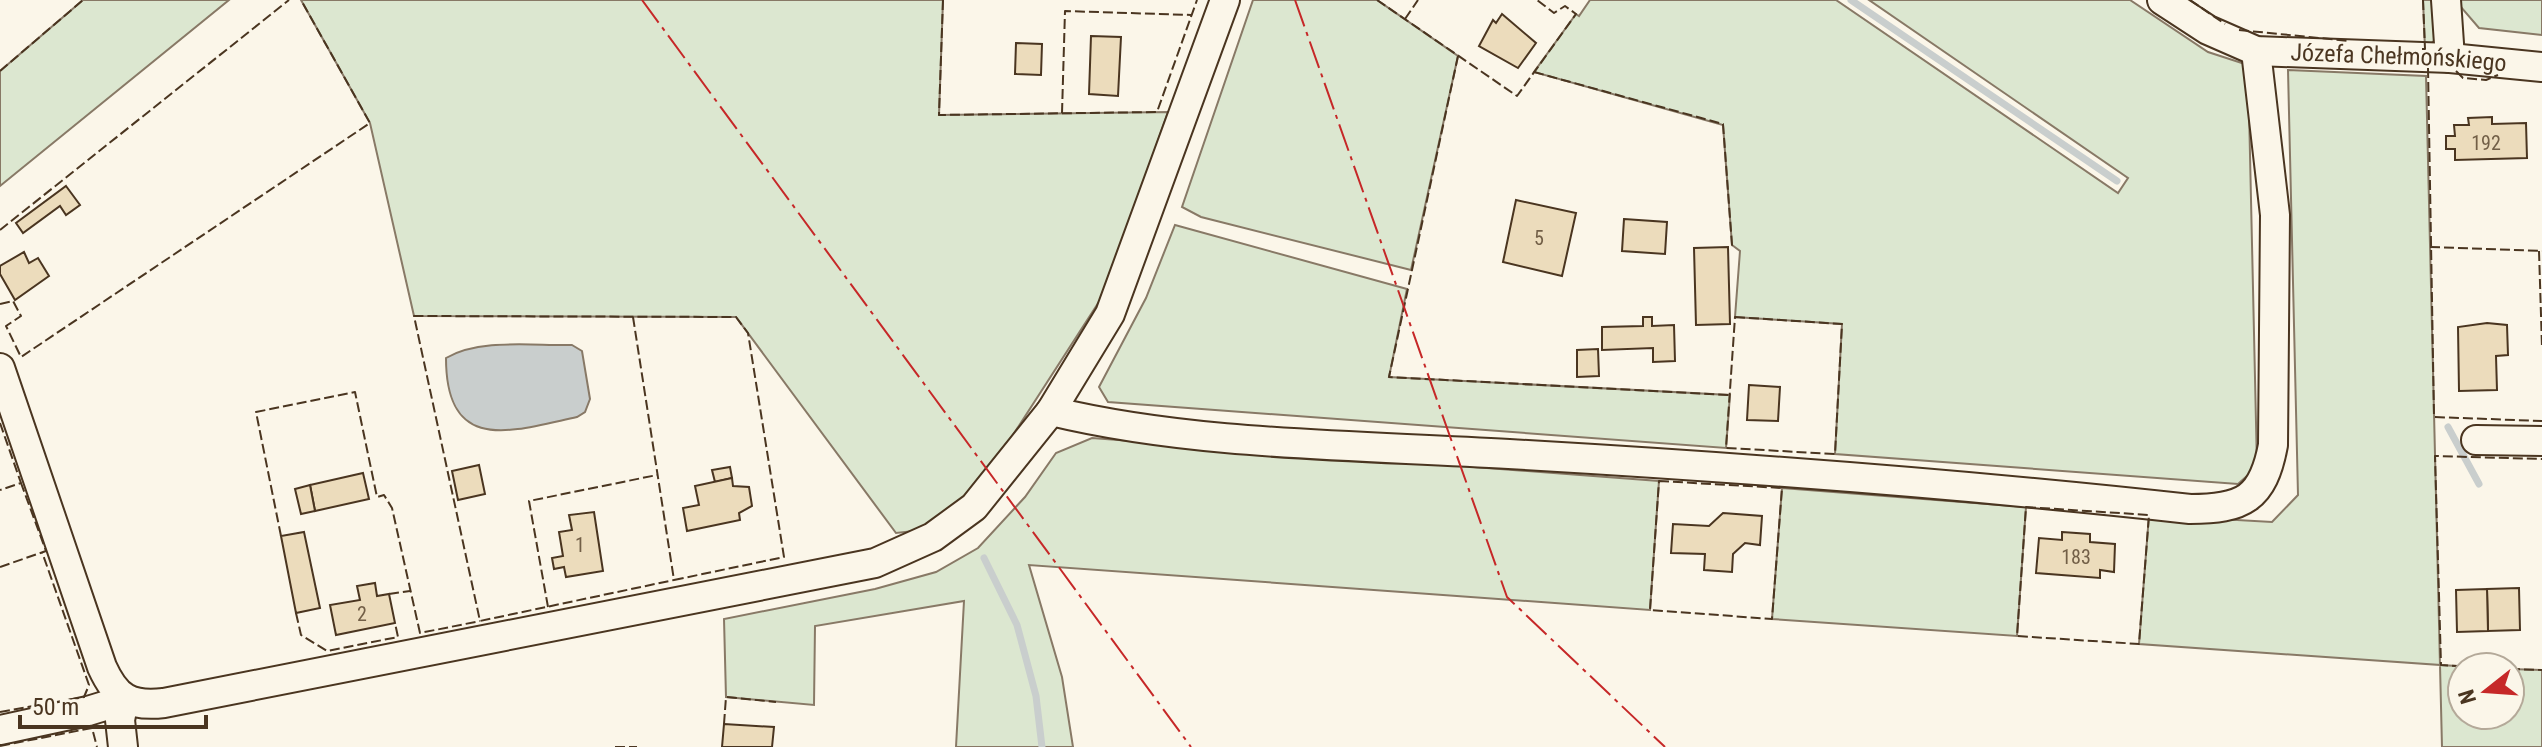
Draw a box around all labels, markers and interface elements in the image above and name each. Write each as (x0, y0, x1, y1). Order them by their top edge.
street label: Józefa Chełmońskiego (2290, 38, 2508, 77)
house number: 192 (2471, 131, 2501, 155)
house number: 5 (1534, 226, 1544, 250)
house number: 1 (575, 533, 585, 557)
house number: 183 (2061, 545, 2091, 569)
house number: 2 (357, 602, 367, 626)
north arrow (2446, 651, 2526, 731)
scale bar (20, 679, 206, 729)
text: N (2453, 687, 2481, 707)
text: 50 m (32, 693, 79, 721)

